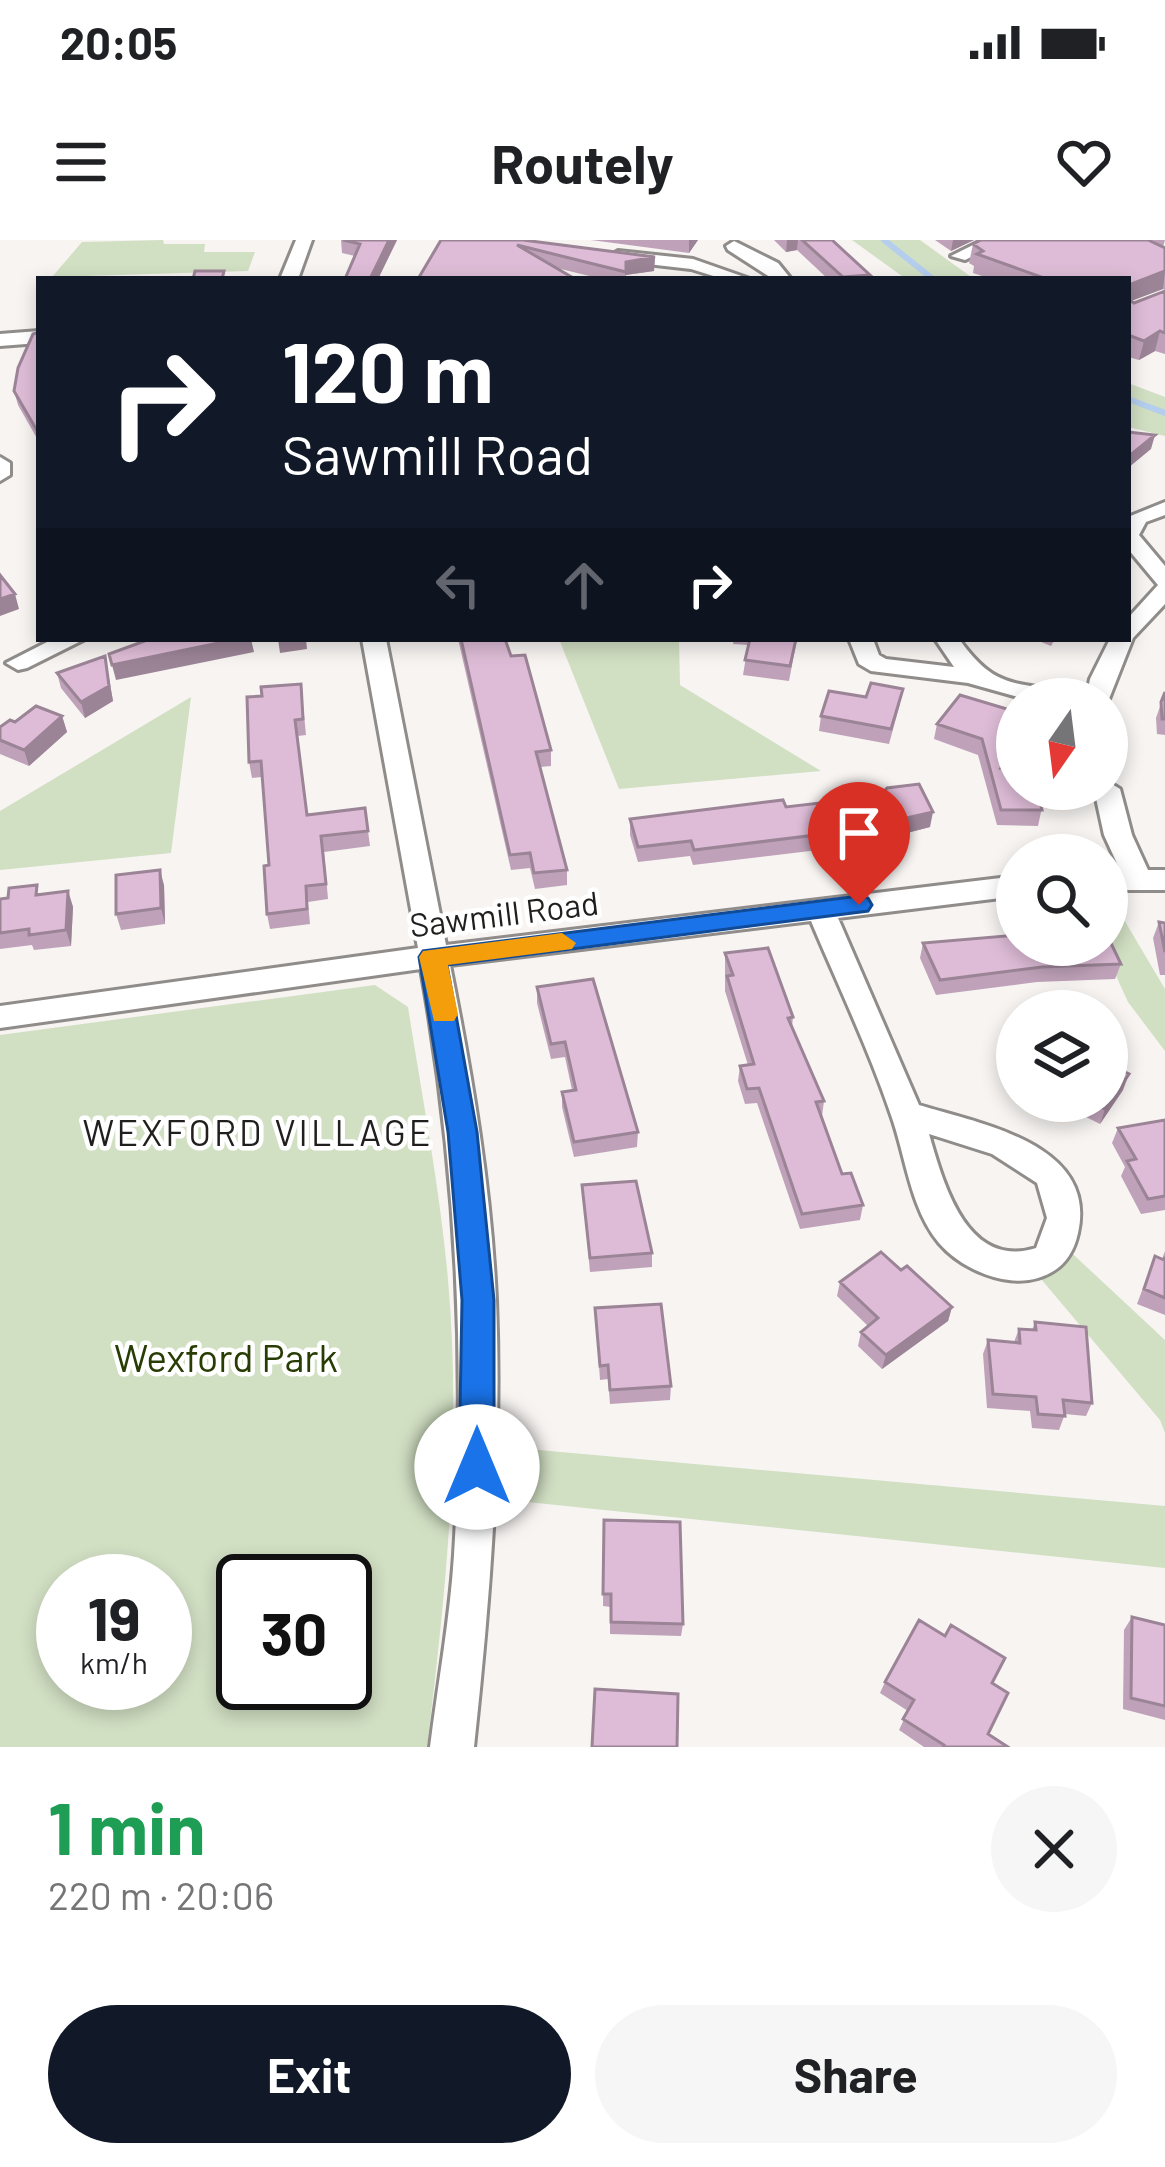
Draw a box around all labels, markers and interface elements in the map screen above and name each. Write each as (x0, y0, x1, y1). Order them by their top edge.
text: 20:05 (60, 15, 177, 69)
icon: menu (48, 129, 114, 195)
icon: heart (1051, 129, 1117, 195)
text: Routely (491, 130, 674, 195)
text: 120 m (282, 319, 494, 420)
icon: right (84, 324, 240, 480)
text: Sawmill Road (282, 421, 593, 486)
icon: left (425, 552, 491, 618)
icon: ahead (551, 552, 617, 618)
icon: right (677, 552, 743, 618)
north arrow (996, 678, 1128, 810)
map controls (996, 678, 1128, 1122)
pin (808, 782, 910, 905)
icon: arrive (826, 800, 892, 866)
button: search (996, 834, 1128, 966)
street label: Sawmill Road (407, 882, 601, 944)
button: layers (996, 990, 1128, 1122)
district label: WEXFORD VILLAGE (82, 1110, 434, 1153)
park label: Wexford Park (114, 1333, 338, 1380)
position arrow (414, 1404, 540, 1530)
speed limit sign: 30 (216, 1554, 372, 1710)
text: 19 (87, 1581, 141, 1653)
text: km/h (80, 1644, 148, 1680)
text: 1 min (48, 1783, 206, 1869)
button: close (991, 1786, 1117, 1912)
text: 220 m · 20:06 (48, 1871, 274, 1918)
button: Exit (48, 2005, 571, 2143)
button: Share (595, 2005, 1117, 2143)

